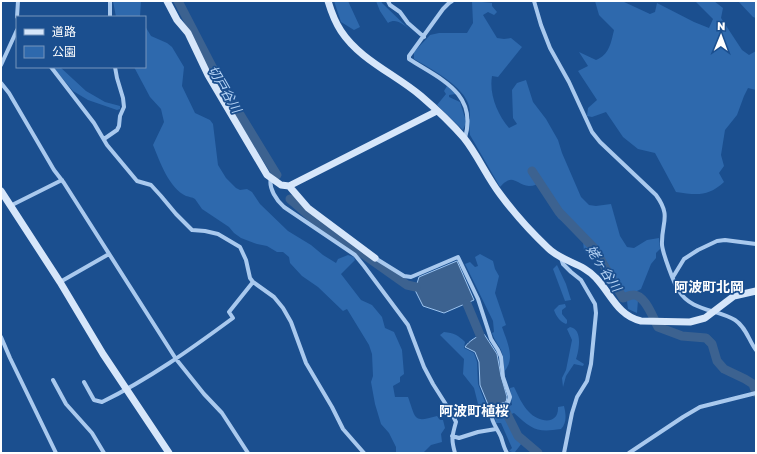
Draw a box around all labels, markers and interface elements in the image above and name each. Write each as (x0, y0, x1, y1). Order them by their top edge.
legend (16, 16, 146, 68)
north arrow (701, 16, 741, 56)
text: N (717, 19, 725, 32)
text: 道路 (52, 24, 76, 39)
text: 公園 (52, 44, 76, 59)
water label: 切戸谷川 (205, 62, 246, 117)
water label: 姥ヶ谷川 (583, 242, 626, 296)
district label: 阿波町北岡 (674, 278, 744, 295)
district label: 阿波町植桜 (439, 402, 509, 419)

